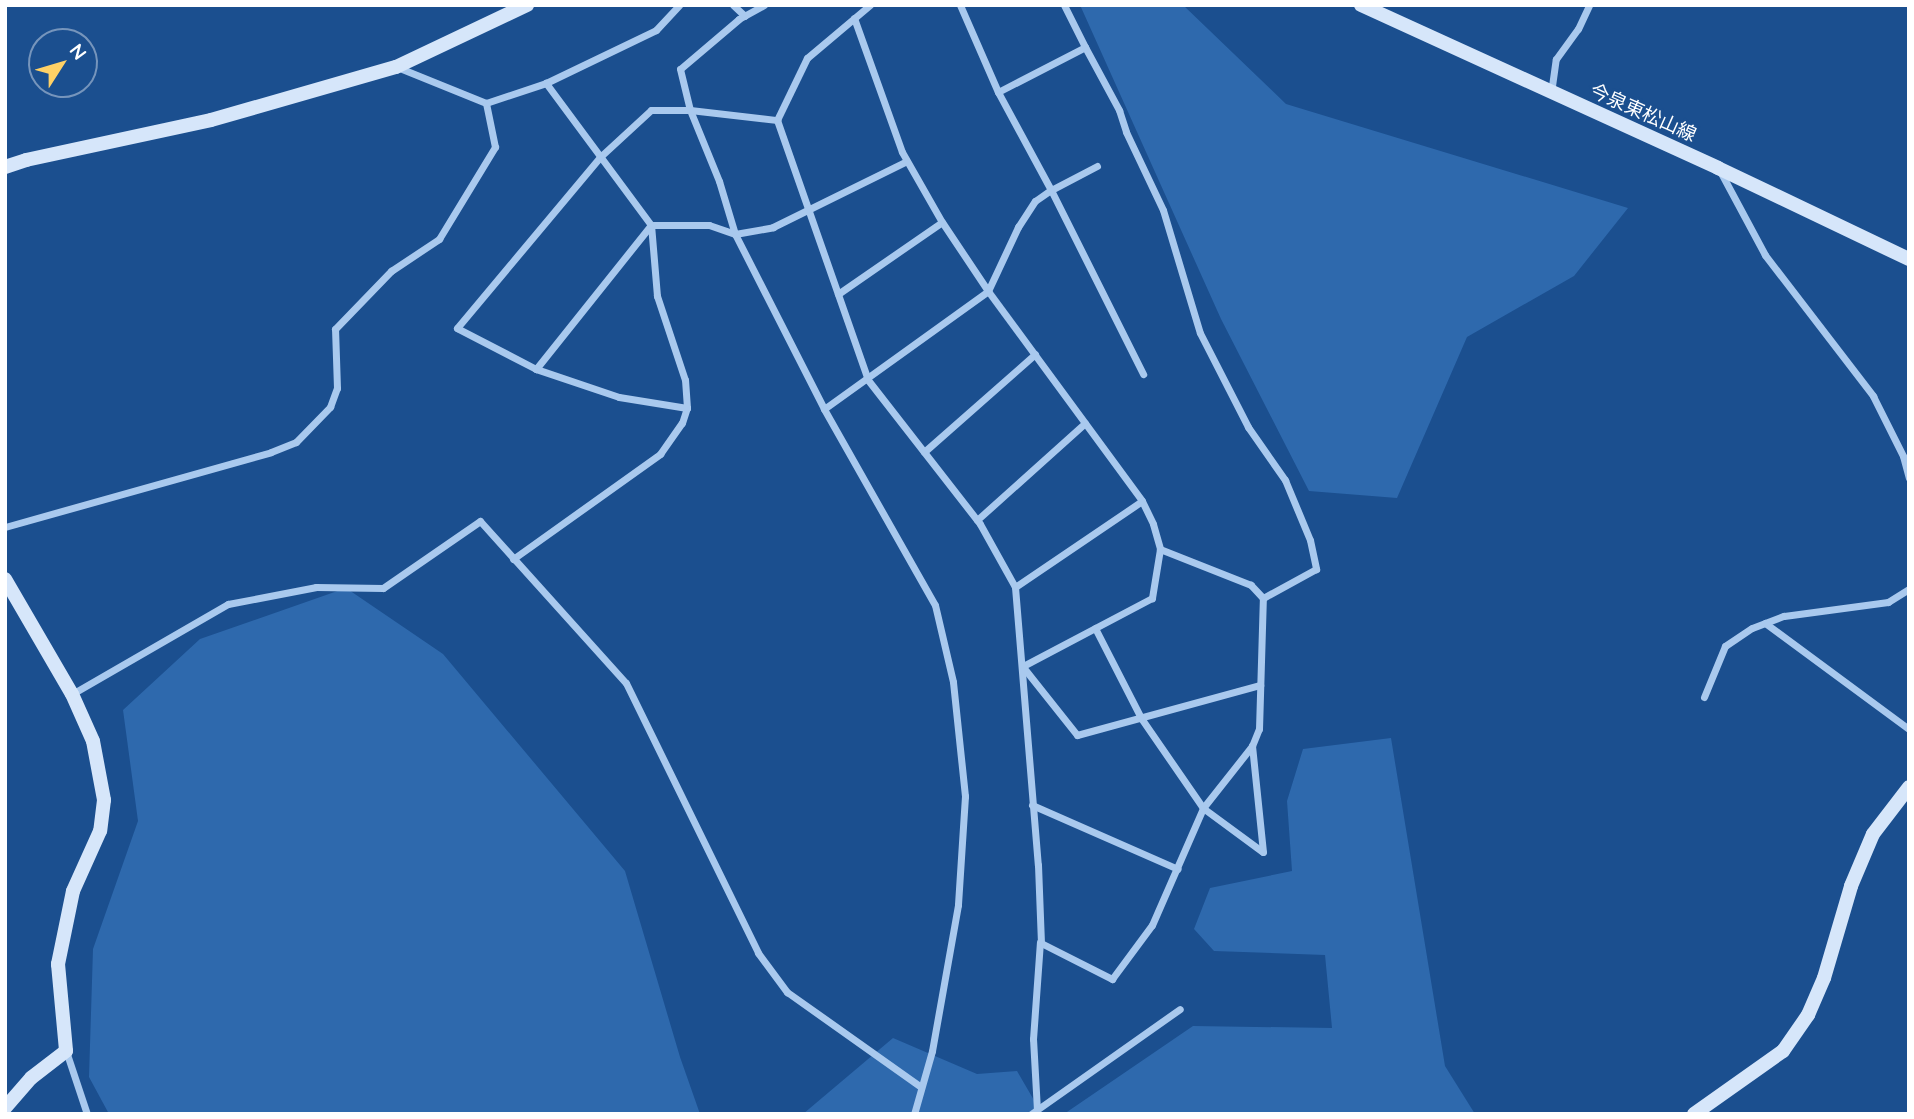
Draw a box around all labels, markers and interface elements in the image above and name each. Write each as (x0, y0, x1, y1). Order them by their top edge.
north arrow (28, 28, 98, 98)
text: N (64, 39, 92, 64)
street label: 今泉東松山線 (1586, 79, 1700, 147)

